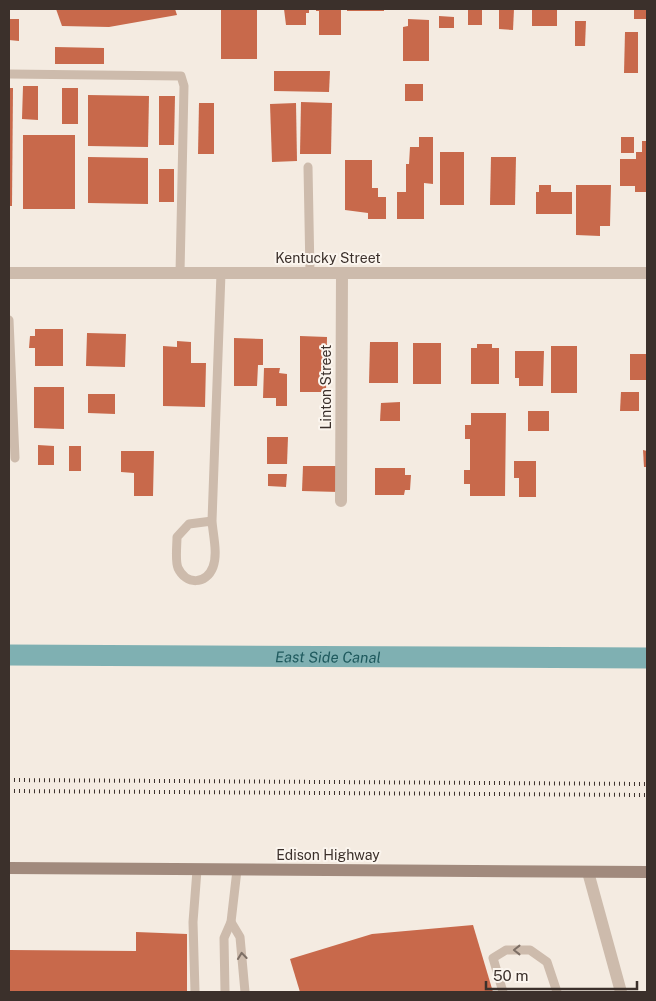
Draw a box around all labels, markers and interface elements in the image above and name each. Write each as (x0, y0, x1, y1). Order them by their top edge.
street label: Kentucky Street (275, 250, 381, 266)
street label: Linton Street (318, 345, 334, 429)
water label: East Side Canal (275, 648, 381, 665)
street label: Edison Highway (276, 847, 380, 863)
one-way arrow (512, 945, 520, 955)
one-way arrow (237, 952, 248, 960)
scale bar (486, 958, 637, 990)
text: 50 m (493, 967, 528, 984)

